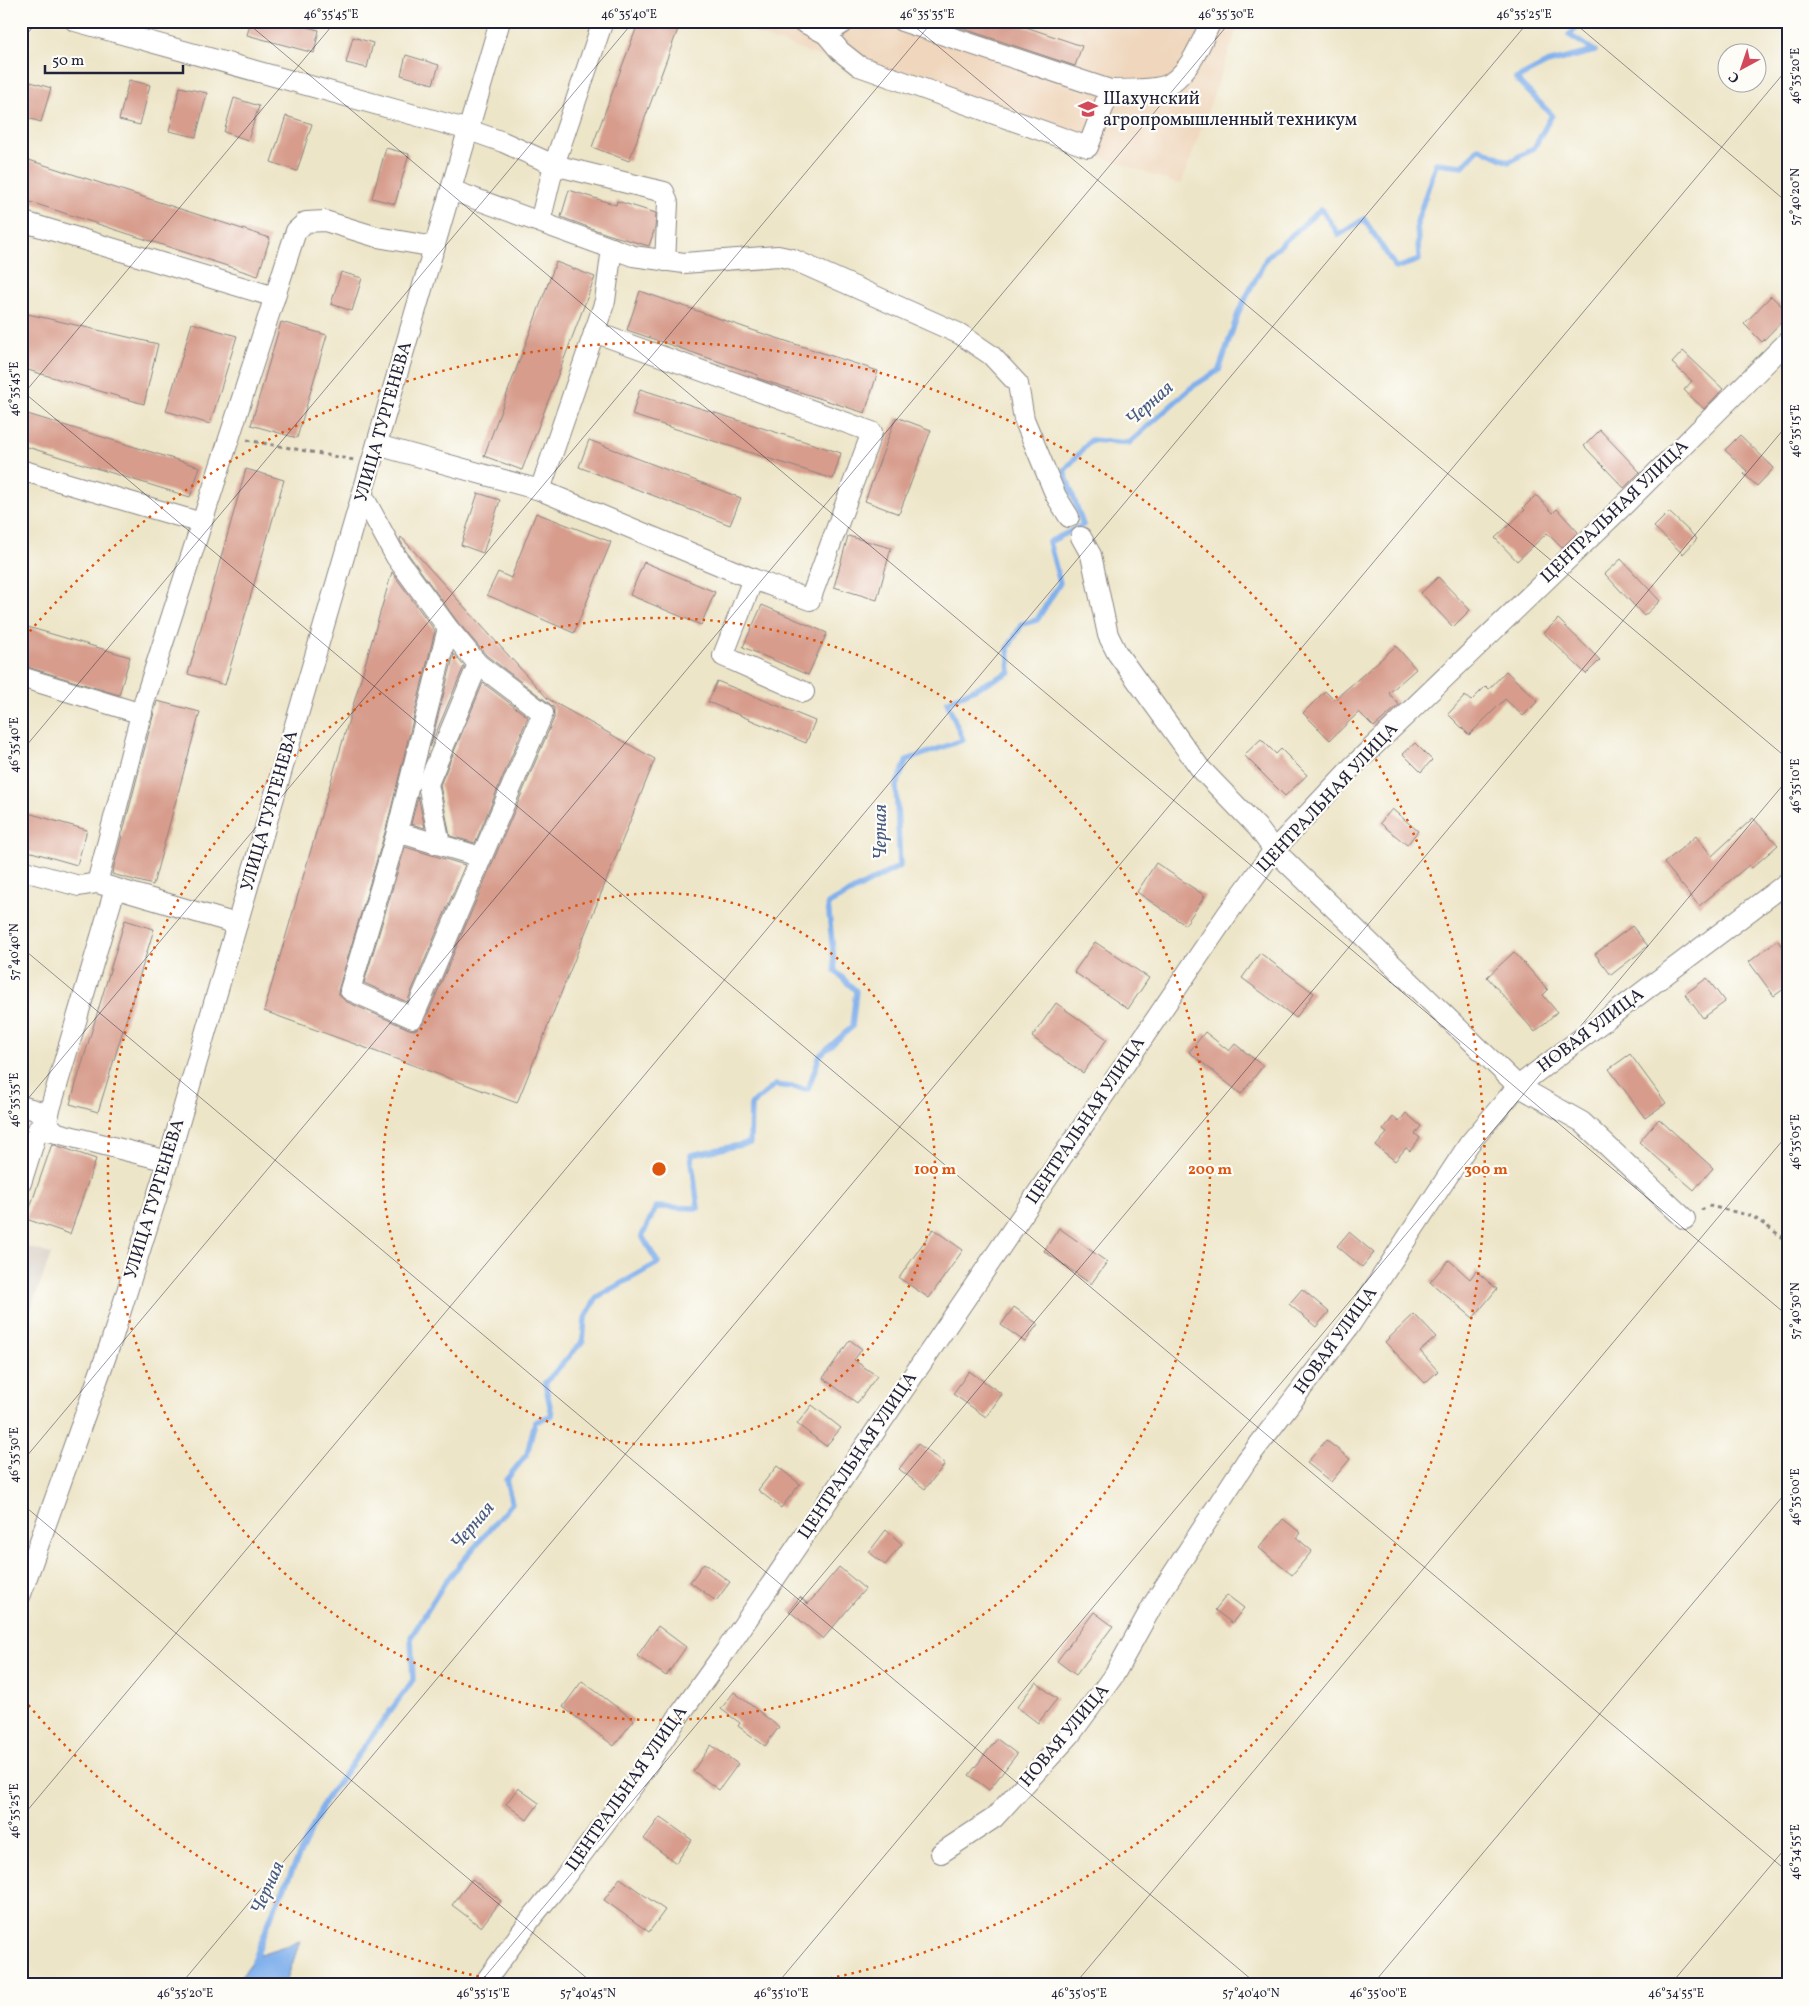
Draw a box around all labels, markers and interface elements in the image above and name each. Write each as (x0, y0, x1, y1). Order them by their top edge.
text: 46°35'45"E (304, 7, 358, 23)
text: 46°35'40"E (601, 7, 657, 23)
text: 46°35'35"E (899, 7, 955, 23)
text: 46°35'30"E (1198, 7, 1254, 23)
text: 46°35'25"E (1496, 7, 1552, 23)
scale bar (45, 42, 182, 74)
north arrow (1716, 42, 1766, 92)
text: 46°35'20"E (1788, 48, 1804, 104)
text: 50 m (52, 51, 84, 72)
text: С (1725, 67, 1744, 87)
place label: Шахунский агропромышленный техникум (1103, 87, 1357, 133)
school or university icon: Шахунский агропромышленный техникум (1077, 98, 1099, 120)
text: 57°40'20"N (1788, 168, 1804, 226)
street label: УЛИЦА ТУРГЕНЕВА (349, 338, 419, 505)
text: 46°35'45"E (7, 362, 23, 416)
water label: Черная (1121, 375, 1180, 432)
text: 46°35'15"E (1788, 404, 1804, 458)
street label: ЦЕНТРАЛЬНАЯ УЛИЦА (1535, 434, 1695, 589)
text: 46°35'40"E (7, 717, 23, 773)
street label: ЦЕНТРАЛЬНАЯ УЛИЦА (1252, 717, 1405, 879)
street label: УЛИЦА ТУРГЕНЕВА (235, 727, 305, 894)
text: 46°35'10"E (1788, 759, 1804, 813)
water label: Черная (868, 804, 894, 860)
text: 57°40'40"N (7, 923, 23, 981)
street label: НОВАЯ УЛИЦА (1533, 982, 1650, 1079)
street label: ЦЕНТРАЛЬНАЯ УЛИЦА (1021, 1032, 1152, 1210)
text: 46°35'35"E (7, 1072, 23, 1128)
text: 46°35'05"E (1788, 1114, 1804, 1170)
street label: УЛИЦА ТУРГЕНЕВА (119, 1116, 191, 1282)
centre of rings (650, 1160, 668, 1178)
text: 100 m (914, 1160, 957, 1181)
text: 200 m (1188, 1160, 1232, 1181)
text: 300 m (1464, 1160, 1508, 1181)
street label: НОВАЯ УЛИЦА (1288, 1282, 1384, 1400)
text: 57°40'30"N (1788, 1282, 1804, 1340)
street label: ЦЕНТРАЛЬНАЯ УЛИЦА (793, 1367, 924, 1545)
text: 46°35'30"E (7, 1427, 23, 1483)
text: 46°35'00"E (1788, 1468, 1804, 1526)
water label: Черная (445, 1496, 501, 1556)
street label: НОВАЯ УЛИЦА (1014, 1679, 1116, 1793)
street label: ЦЕНТРАЛЬНАЯ УЛИЦА (560, 1701, 694, 1877)
text: 46°35'25"E (7, 1783, 23, 1839)
text: 46°34'55"E (1788, 1824, 1804, 1880)
water label: Черная (245, 1857, 291, 1919)
text: 46°35'20"E (157, 1986, 213, 2002)
text: 46°35'15"E (456, 1986, 510, 2002)
text: 57°40'45"N (560, 1986, 616, 2002)
text: 46°35'10"E (754, 1986, 808, 2002)
text: 46°35'05"E (1051, 1986, 1107, 2002)
text: 57°40'40"N (1222, 1986, 1280, 2002)
text: 46°35'00"E (1349, 1986, 1407, 2002)
text: 46°34'55"E (1648, 1986, 1704, 2002)

